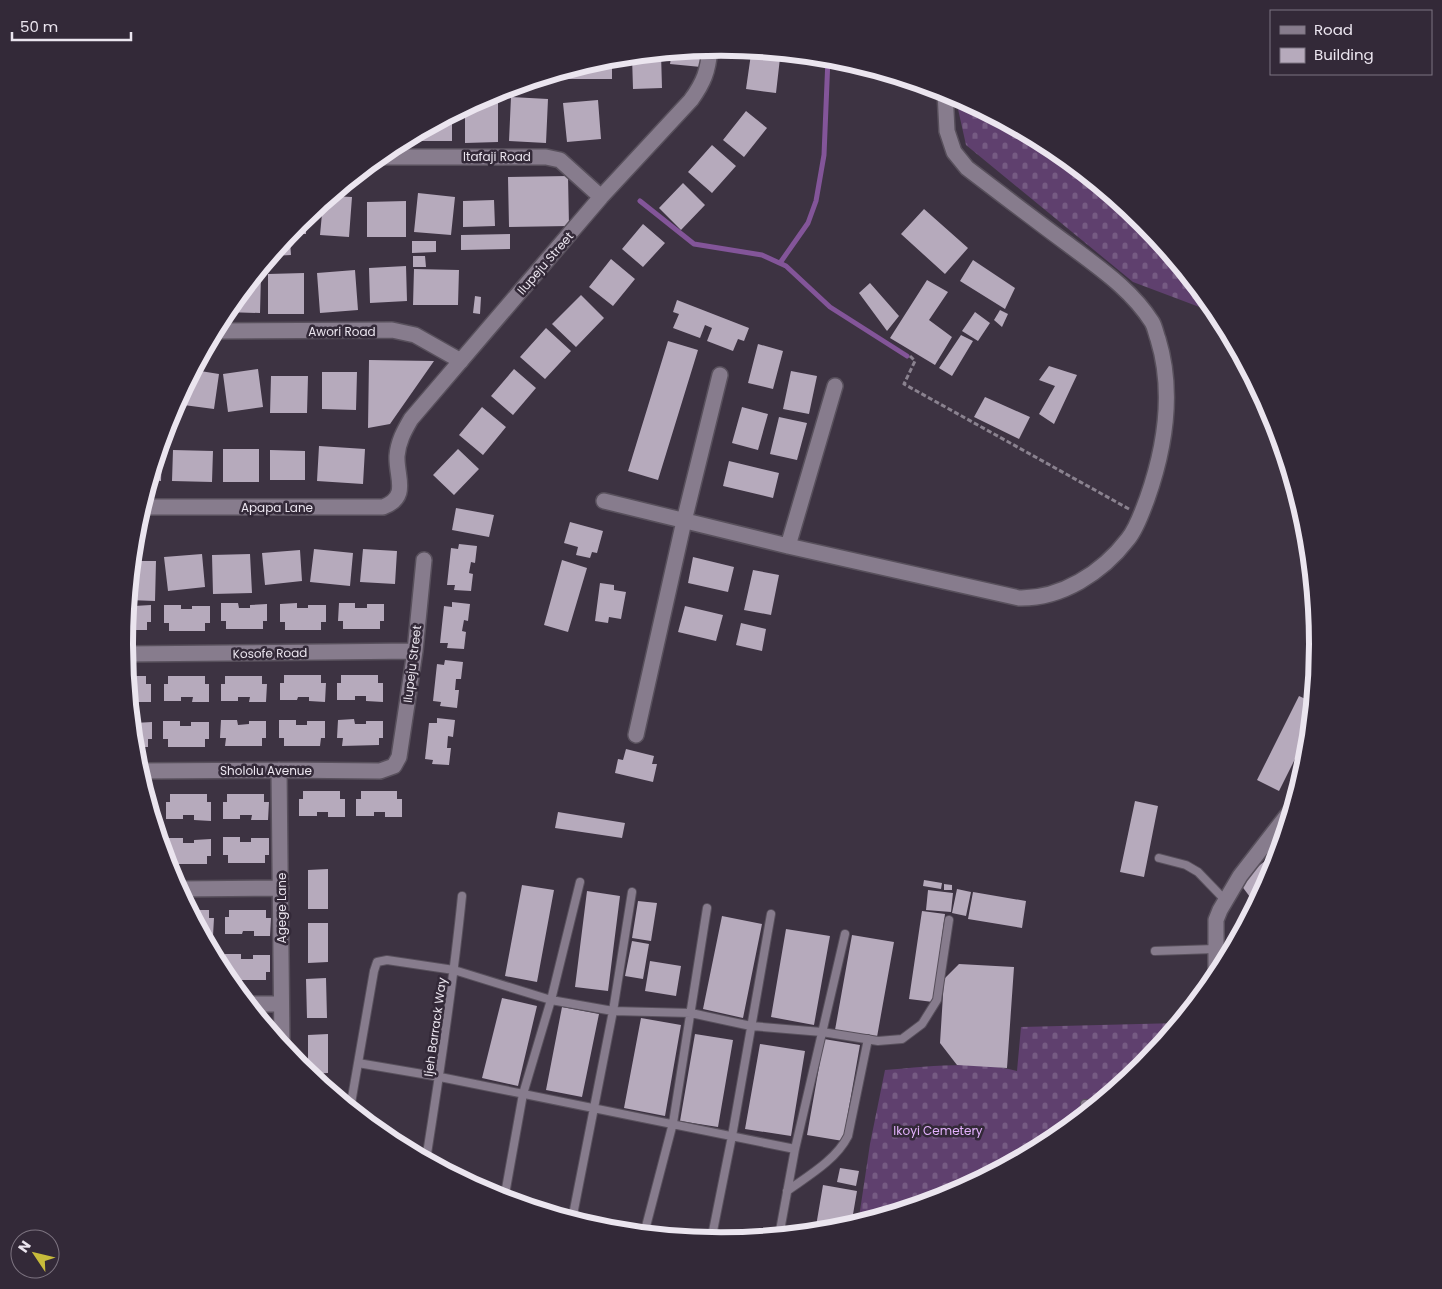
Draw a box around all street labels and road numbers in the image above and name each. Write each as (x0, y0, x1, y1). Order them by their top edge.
street label: Itafaji Road (463, 148, 531, 165)
street label: Ilupeju Street (513, 228, 577, 298)
street label: Awori Road (308, 323, 376, 340)
street label: Apapa Lane (241, 499, 313, 516)
street label: Ilupeju Street (399, 624, 425, 704)
street label: Kosofe Road (233, 644, 307, 662)
street label: Shololu Avenue (220, 762, 312, 779)
street label: Agege Lane (273, 873, 290, 943)
street label: Ijeh Barrack Way (420, 976, 450, 1078)

